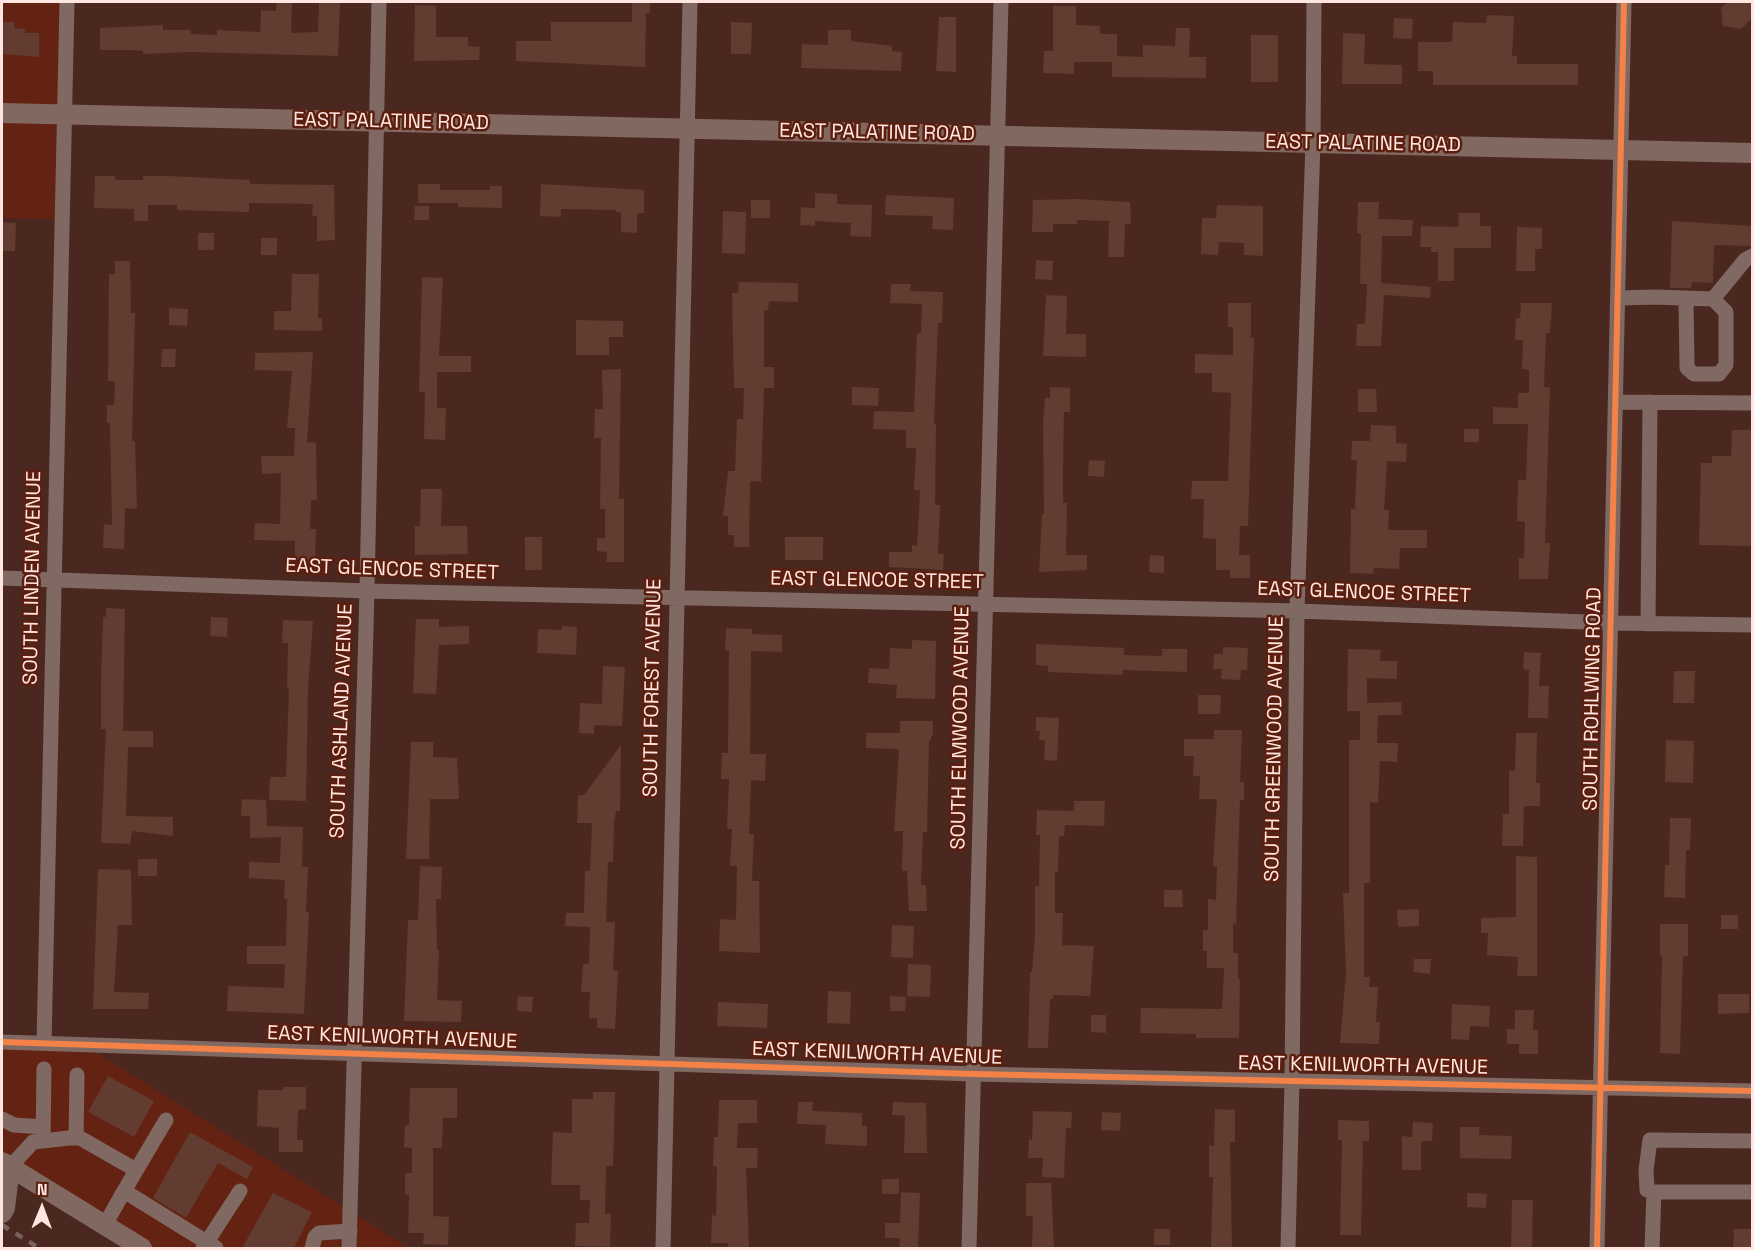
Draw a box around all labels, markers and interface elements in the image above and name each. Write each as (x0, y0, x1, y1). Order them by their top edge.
street label: EAST PALATINE ROAD (293, 108, 489, 136)
street label: EAST PALATINE ROAD (779, 119, 975, 147)
street label: EAST PALATINE ROAD (1265, 130, 1461, 158)
street label: SOUTH LINDEN AVENUE (19, 471, 47, 685)
street label: EAST GLENCOE STREET (285, 554, 499, 586)
street label: EAST GLENCOE STREET (770, 567, 984, 595)
street label: EAST GLENCOE STREET (1257, 577, 1471, 609)
street label: SOUTH FOREST AVENUE (639, 579, 667, 797)
street label: SOUTH ROHLWING ROAD (1579, 587, 1607, 811)
street label: SOUTH ASHLAND AVENUE (326, 603, 358, 839)
street label: SOUTH ELMWOOD AVENUE (947, 606, 975, 850)
street label: SOUTH GREENWOOD AVENUE (1261, 616, 1289, 882)
street label: EAST KENILWORTH AVENUE (266, 1022, 518, 1054)
street label: EAST KENILWORTH AVENUE (751, 1038, 1003, 1070)
street label: EAST KENILWORTH AVENUE (1238, 1052, 1488, 1080)
north arrow (12, 1178, 72, 1238)
text: N (37, 1179, 48, 1200)

